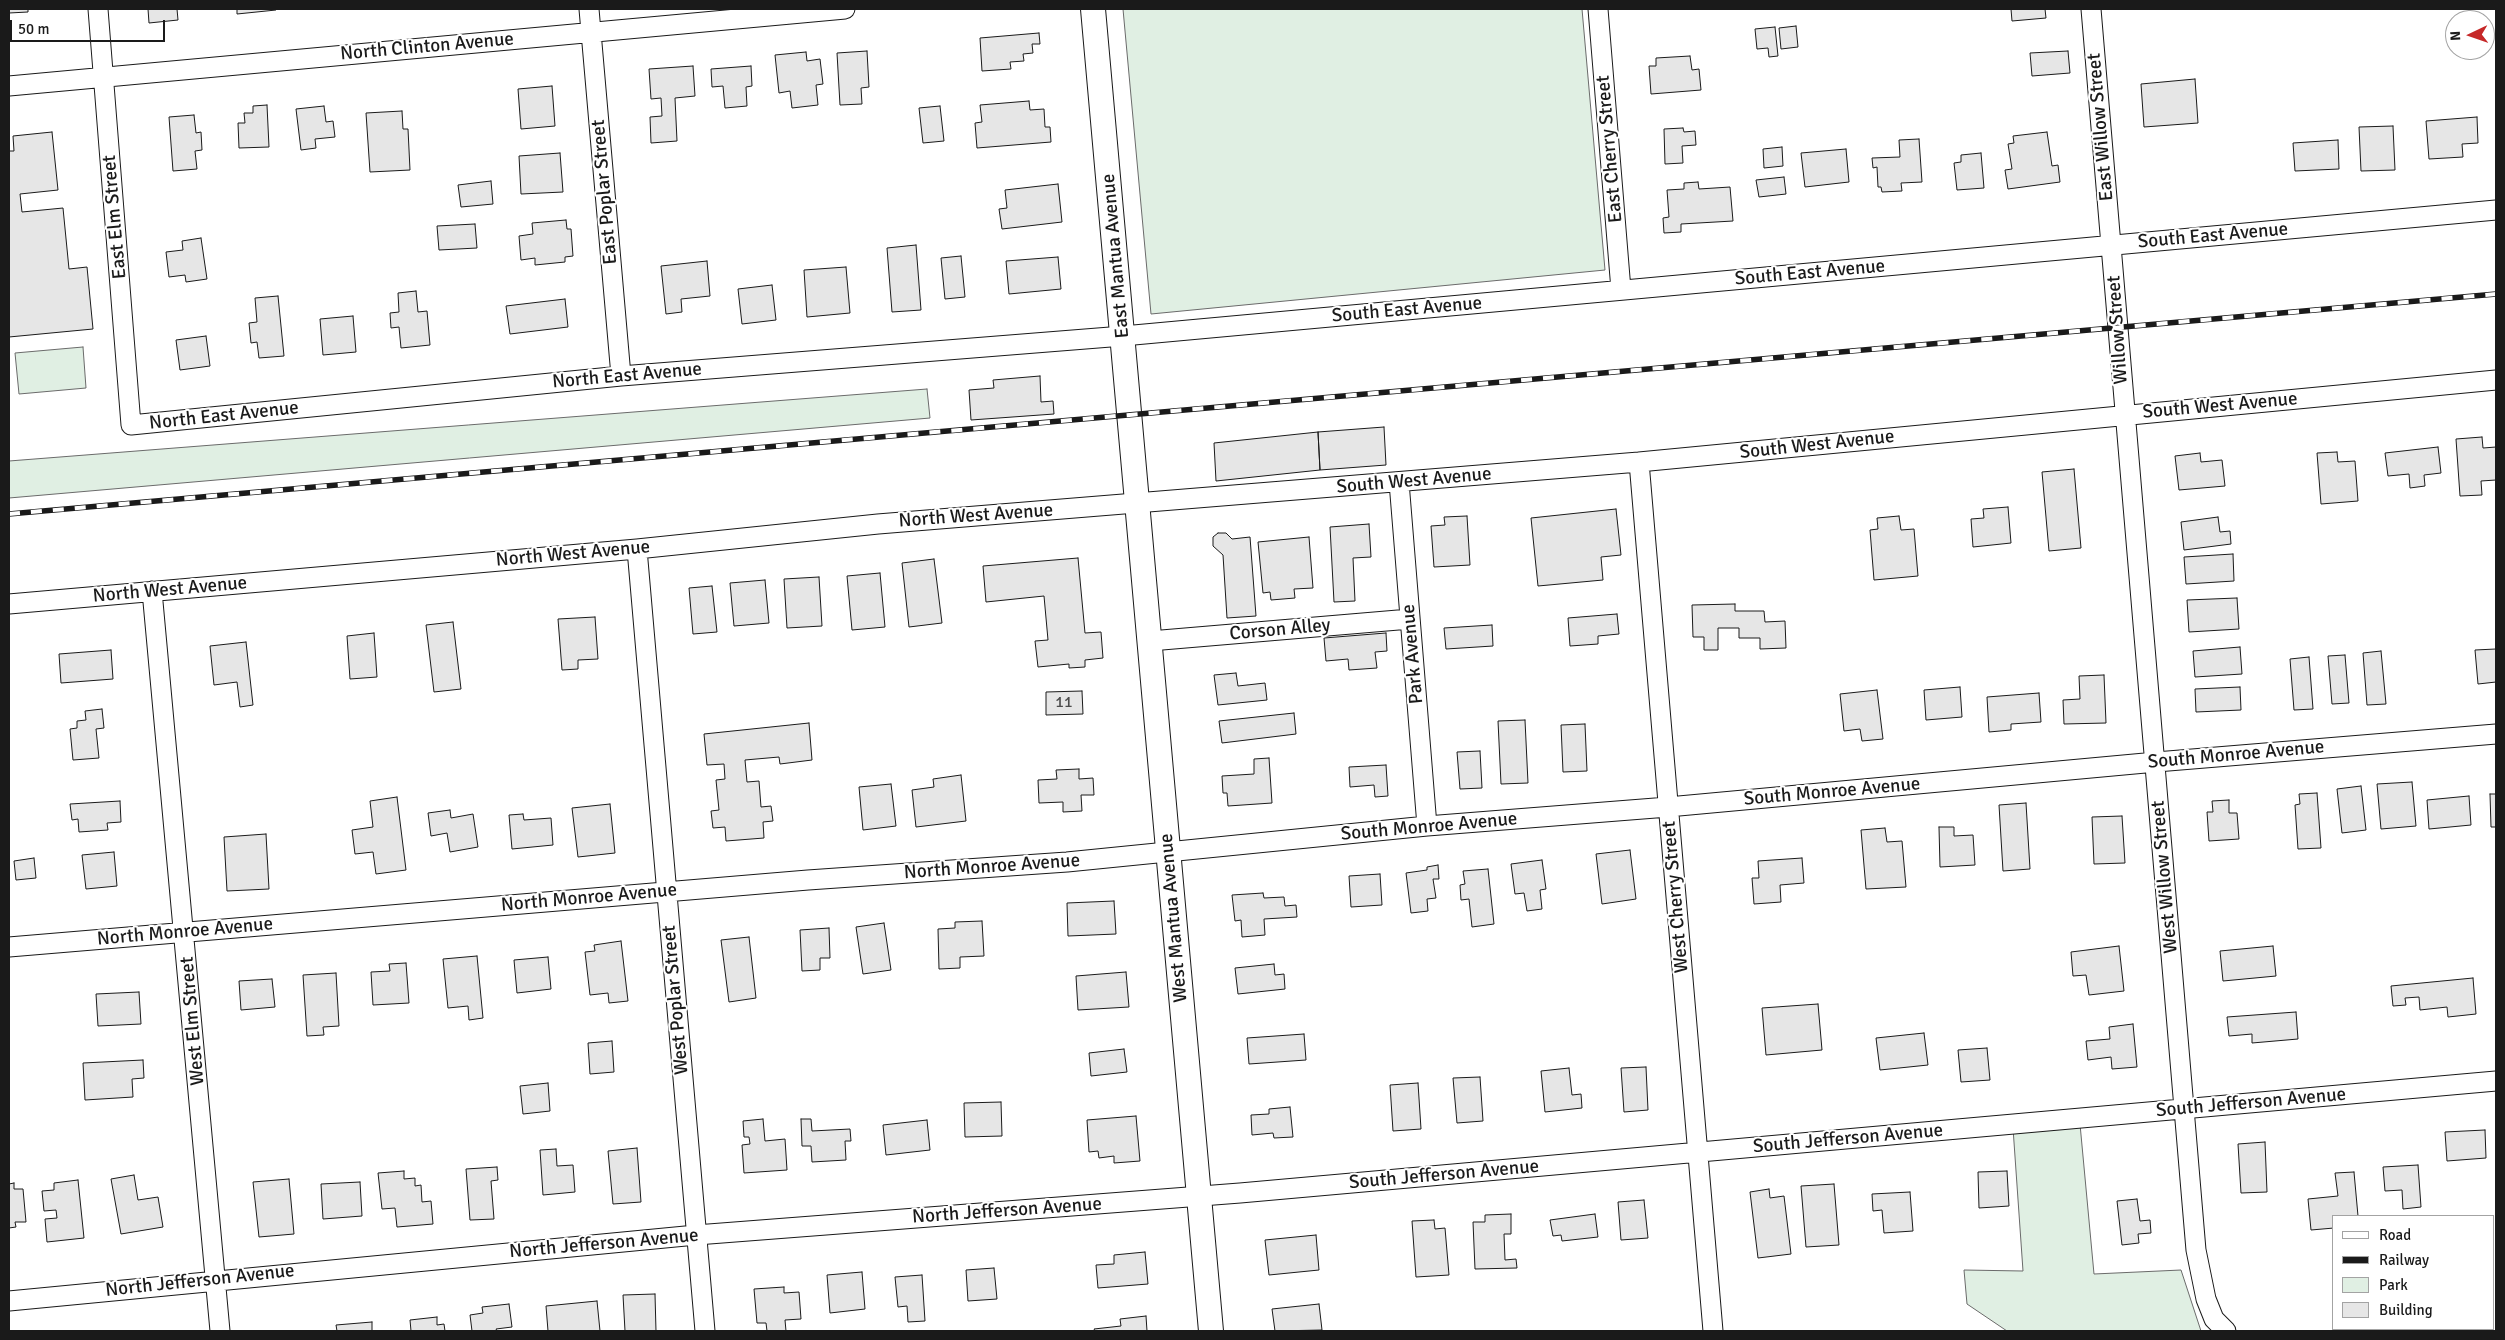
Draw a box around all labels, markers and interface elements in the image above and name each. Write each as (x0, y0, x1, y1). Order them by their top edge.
scale bar (12, 10, 168, 42)
north arrow (2445, 10, 2495, 60)
text: 50 m (18, 20, 49, 38)
street label: North Clinton Avenue (339, 28, 515, 66)
text: N (2447, 30, 2464, 41)
street label: East Willow Street (2083, 52, 2119, 202)
street label: East Cherry Street (1592, 74, 1628, 224)
street label: East Poplar Street (587, 119, 623, 265)
street label: East Elm Street (98, 154, 132, 280)
street label: East Mantua Avenue (1097, 173, 1135, 339)
street label: South East Avenue (2137, 218, 2289, 254)
street label: South East Avenue (1734, 255, 1886, 291)
street label: Willow Street (2103, 275, 2133, 385)
street label: South East Avenue (1331, 292, 1483, 328)
street label: North East Avenue (551, 358, 703, 394)
street label: South West Avenue (2142, 388, 2298, 424)
street label: North East Avenue (148, 397, 300, 435)
street label: South West Avenue (1738, 426, 1896, 464)
street label: South West Avenue (1336, 463, 1492, 499)
street label: North West Avenue (898, 499, 1054, 533)
street label: North West Avenue (495, 536, 651, 572)
street label: North West Avenue (92, 572, 248, 608)
street label: Park Avenue (1397, 603, 1429, 705)
street label: Corson Alley (1229, 614, 1331, 646)
house number: 11 (1055, 693, 1073, 713)
street label: South Monroe Avenue (2147, 736, 2325, 774)
street label: South Monroe Avenue (1743, 773, 1921, 811)
street label: West Willow Street (2147, 800, 2183, 954)
street label: South Monroe Avenue (1340, 808, 1518, 846)
street label: West Cherry Street (1658, 820, 1694, 974)
street label: West Mantua Avenue (1155, 832, 1193, 1004)
street label: North Monroe Avenue (903, 849, 1081, 885)
street label: North Monroe Avenue (500, 879, 678, 917)
street label: North Monroe Avenue (96, 913, 274, 951)
street label: West Poplar Street (658, 924, 694, 1076)
street label: West Elm Street (176, 956, 210, 1086)
street label: South Jefferson Avenue (2155, 1083, 2347, 1123)
street label: South Jefferson Avenue (1752, 1119, 1944, 1159)
street label: South Jefferson Avenue (1348, 1155, 1540, 1195)
street label: North Jefferson Avenue (911, 1193, 1103, 1229)
legend (2332, 1215, 2495, 1330)
street label: North Jefferson Avenue (508, 1224, 700, 1264)
text: Road (2379, 1226, 2411, 1244)
text: Railway (2379, 1251, 2429, 1269)
street label: North Jefferson Avenue (104, 1260, 296, 1302)
text: Park (2379, 1276, 2408, 1294)
text: Building (2379, 1301, 2433, 1319)

